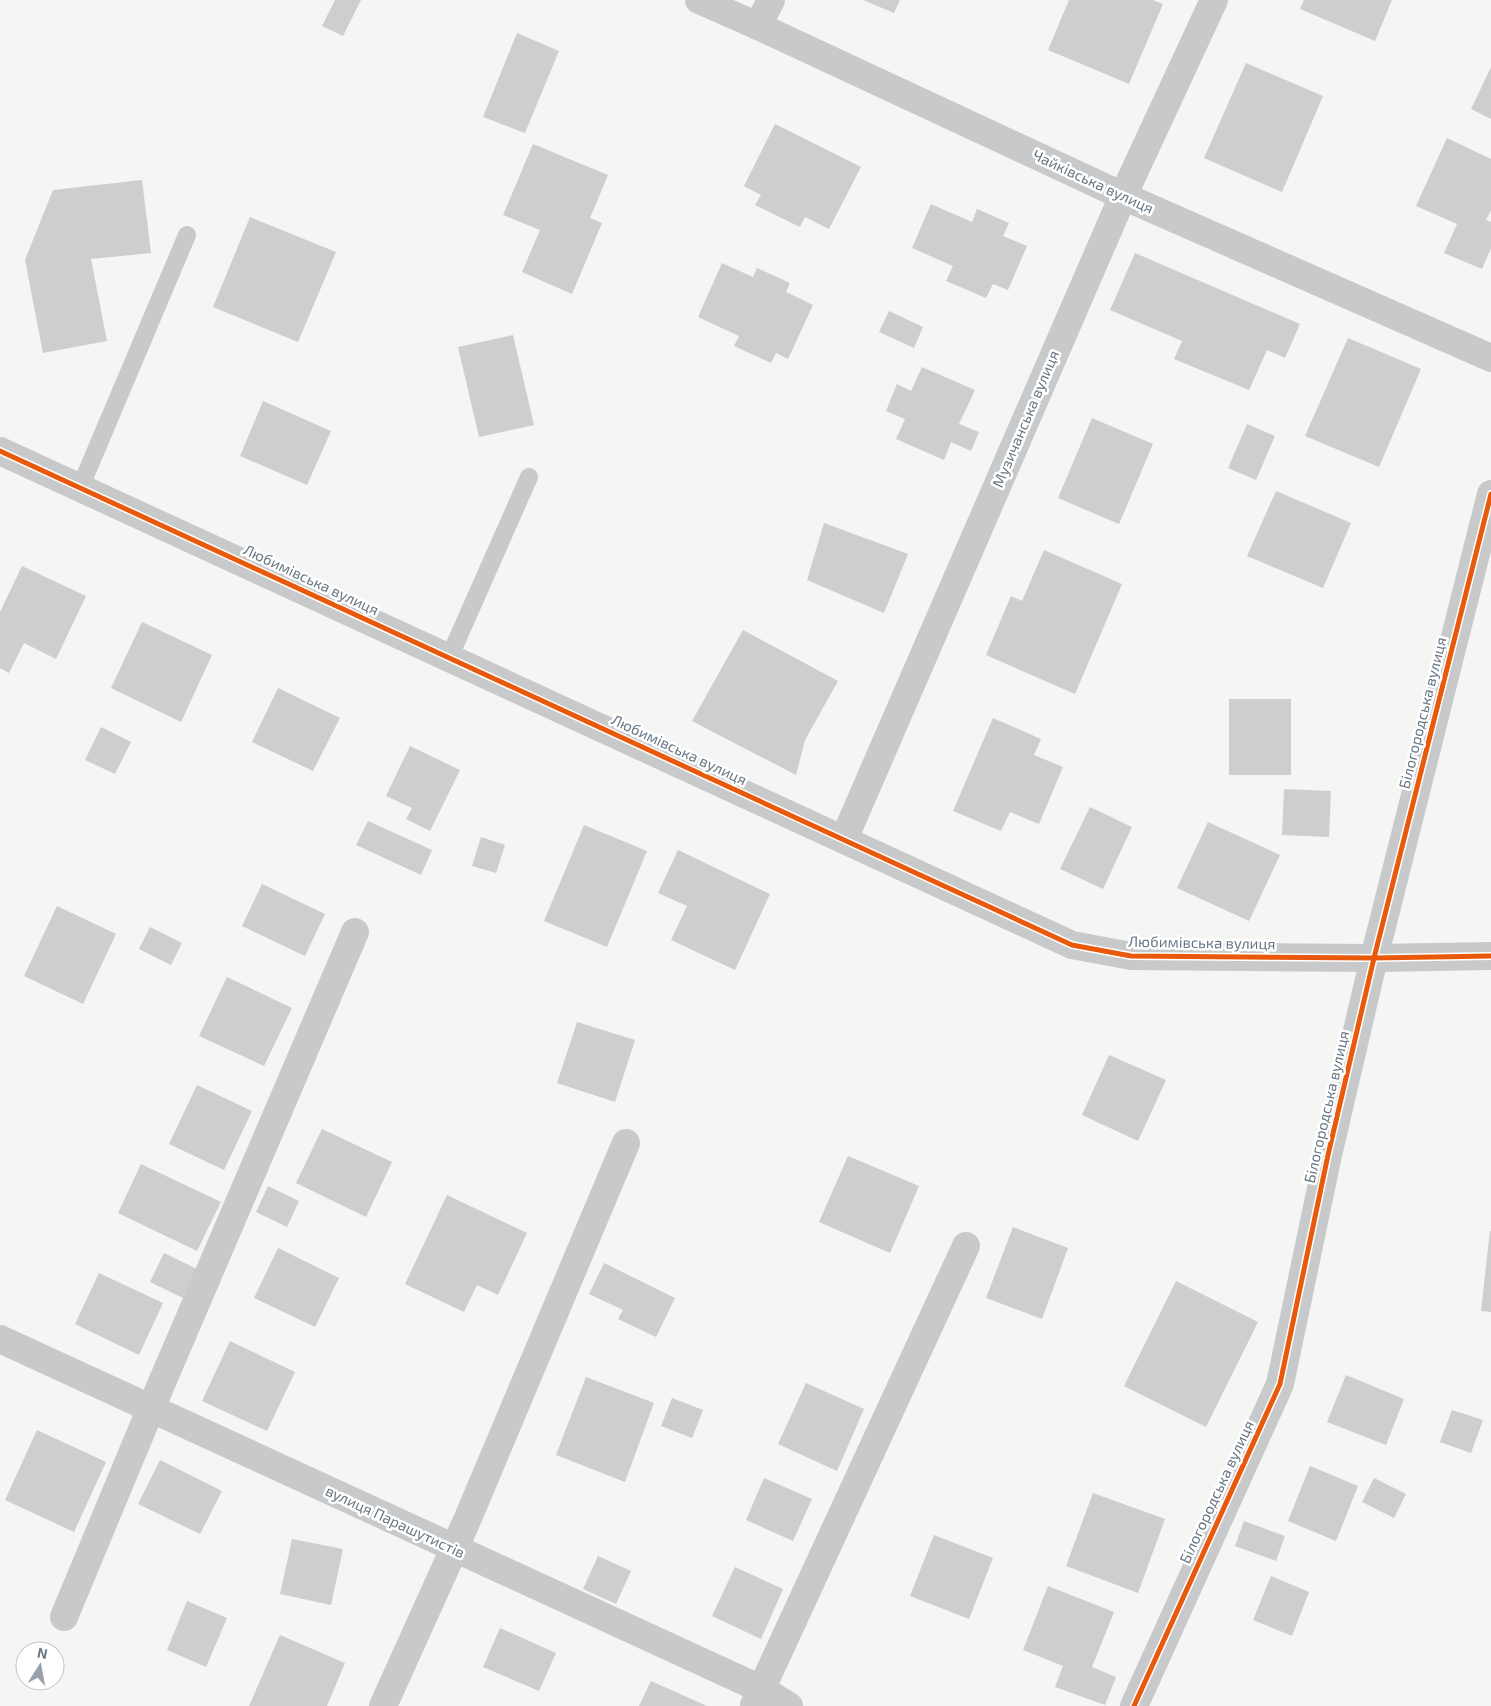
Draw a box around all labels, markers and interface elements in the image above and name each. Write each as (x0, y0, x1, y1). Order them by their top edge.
street label: Чайківська вулиця (1030, 145, 1157, 218)
street label: Музичанська вулиця (988, 347, 1063, 490)
street label: Любимівська вулиця (241, 540, 382, 619)
street label: Білогородська вулиця (1394, 635, 1451, 791)
street label: Любимівська вулиця (609, 710, 750, 789)
street label: Любимівська вулиця (1128, 932, 1276, 953)
street label: Білогородська вулиця (1300, 1029, 1353, 1185)
street label: Білогородська вулиця (1175, 1417, 1258, 1566)
street label: вулиця Парашутистів (322, 1481, 468, 1562)
north arrow (15, 1641, 65, 1691)
text: N (36, 1643, 49, 1662)

